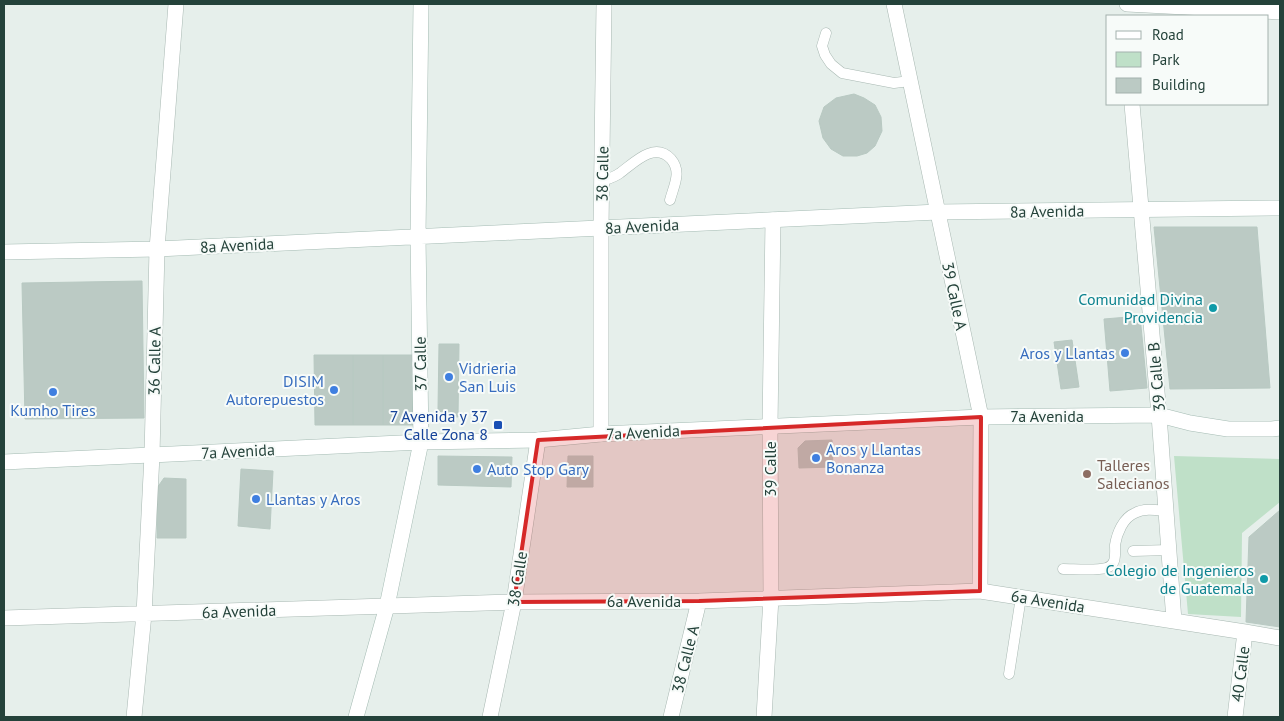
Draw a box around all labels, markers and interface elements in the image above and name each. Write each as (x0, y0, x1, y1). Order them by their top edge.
legend (1106, 15, 1269, 105)
text: Road (1152, 25, 1184, 44)
text: Park (1152, 50, 1180, 69)
text: Building (1152, 75, 1206, 94)
street label: 38 Calle (592, 146, 612, 202)
street label: 8a Avenida (1010, 200, 1084, 222)
street label: 8a Avenida (604, 214, 680, 238)
street label: 8a Avenida (199, 233, 275, 257)
street label: 39 Calle A (938, 260, 972, 332)
place label: Comunidad Divina Providencia (1078, 289, 1203, 327)
marker: Comunidad Divina Providencia (1207, 302, 1219, 314)
street label: 36 Calle A (143, 326, 165, 396)
street label: 37 Calle (410, 336, 430, 392)
street label: 39 Calle B (1143, 341, 1169, 413)
place label: Aros y Llantas (1020, 343, 1115, 363)
marker: Aros y Llantas (1119, 347, 1131, 359)
place label: Vidrieria San Luis (458, 358, 517, 396)
place label: DISIM Autorepuestos (226, 371, 324, 409)
marker: Vidrieria San Luis (443, 371, 455, 383)
marker: DISIM Autorepuestos (328, 384, 340, 396)
marker: Kumho Tires (47, 386, 59, 398)
place label: Kumho Tires (10, 400, 96, 420)
place label: 7 Avenida y 37 Calle Zona 8 (390, 406, 488, 444)
street label: 7a Avenida (1010, 406, 1084, 426)
marker: 7 Avenida y 37 Calle Zona 8 (492, 419, 504, 431)
street label: 7a Avenida (606, 420, 680, 444)
street label: 7a Avenida (201, 439, 275, 463)
place label: Aros y Llantas Bonanza (826, 439, 921, 477)
street label: 39 Calle (760, 441, 780, 497)
marker: Aros y Llantas Bonanza (810, 452, 822, 464)
place label: Talleres Salecianos (1097, 455, 1170, 493)
place label: Auto Stop Gary (487, 459, 589, 479)
marker: Auto Stop Gary (471, 463, 483, 475)
marker: Talleres Salecianos (1081, 468, 1093, 480)
place label: Llantas y Aros (266, 489, 361, 509)
marker: Llantas y Aros (250, 493, 262, 505)
street label: 38 Calle (503, 550, 531, 608)
place label: Colegio de Ingenieros de Guatemala (1105, 560, 1254, 598)
marker: Colegio de Ingenieros de Guatemala (1258, 573, 1270, 585)
street label: 6a Avenida (1010, 585, 1086, 617)
street label: 6a Avenida (607, 591, 681, 611)
street label: 6a Avenida (201, 600, 277, 622)
street label: 38 Calle A (667, 622, 703, 695)
street label: 40 Calle (1227, 645, 1253, 703)

